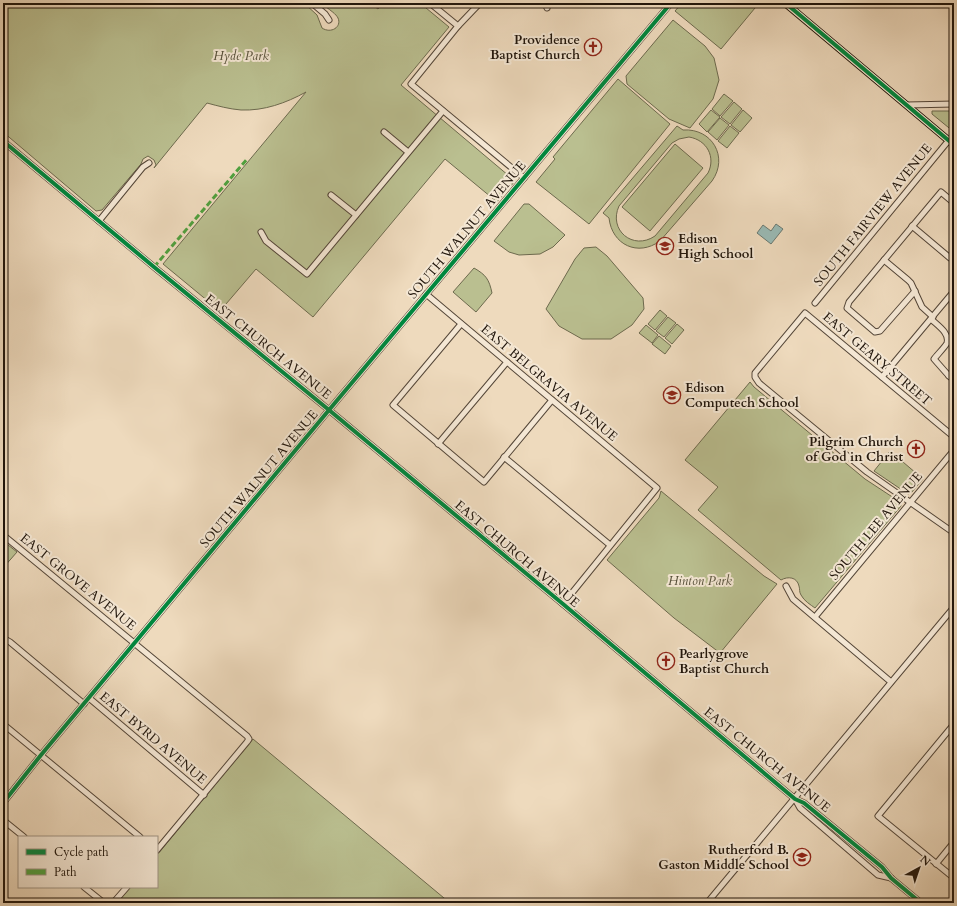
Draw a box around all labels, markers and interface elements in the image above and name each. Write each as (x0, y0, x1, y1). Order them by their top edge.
place label: Providence Baptist Church (490, 31, 580, 64)
church icon: Providence Baptist Church (583, 37, 603, 57)
park label: Hyde Park (213, 47, 269, 65)
street label: SOUTH FAIRVIEW AVENUE (810, 140, 936, 290)
street label: SOUTH WALNUT AVENUE (404, 157, 530, 303)
place label: Edison High School (678, 230, 753, 263)
school or university icon: Edison High School (655, 236, 675, 256)
street label: EAST CHURCH AVENUE (201, 290, 335, 404)
street label: EAST GEARY STREET (819, 308, 936, 410)
street label: EAST BELGRAVIA AVENUE (477, 320, 621, 446)
place label: Edison Computech School (685, 379, 799, 412)
school or university icon: Edison Computech School (662, 385, 682, 405)
street label: SOUTH WALNUT AVENUE (196, 406, 322, 552)
place label: Pilgrim Church of God in Christ (805, 433, 903, 466)
church icon: Pilgrim Church of God in Christ (906, 439, 926, 459)
street label: SOUTH LEE AVENUE (825, 468, 927, 584)
street label: EAST CHURCH AVENUE (451, 496, 583, 612)
street label: EAST GROVE AVENUE (16, 529, 140, 635)
park label: Hinton Park (668, 572, 733, 590)
place label: Pearlygrove Baptist Church (679, 645, 769, 678)
church icon: Pearlygrove Baptist Church (656, 651, 676, 671)
street label: EAST BYRD AVENUE (96, 688, 210, 788)
street label: EAST CHURCH AVENUE (700, 703, 834, 817)
legend (18, 836, 158, 888)
place label: Rutherford B. Gaston Middle School (658, 841, 789, 874)
text: Cycle path (54, 844, 109, 860)
school or university icon: Rutherford B. Gaston Middle School (792, 847, 812, 867)
north arrow (899, 848, 939, 888)
text: N (917, 852, 934, 870)
text: Path (54, 864, 77, 880)

